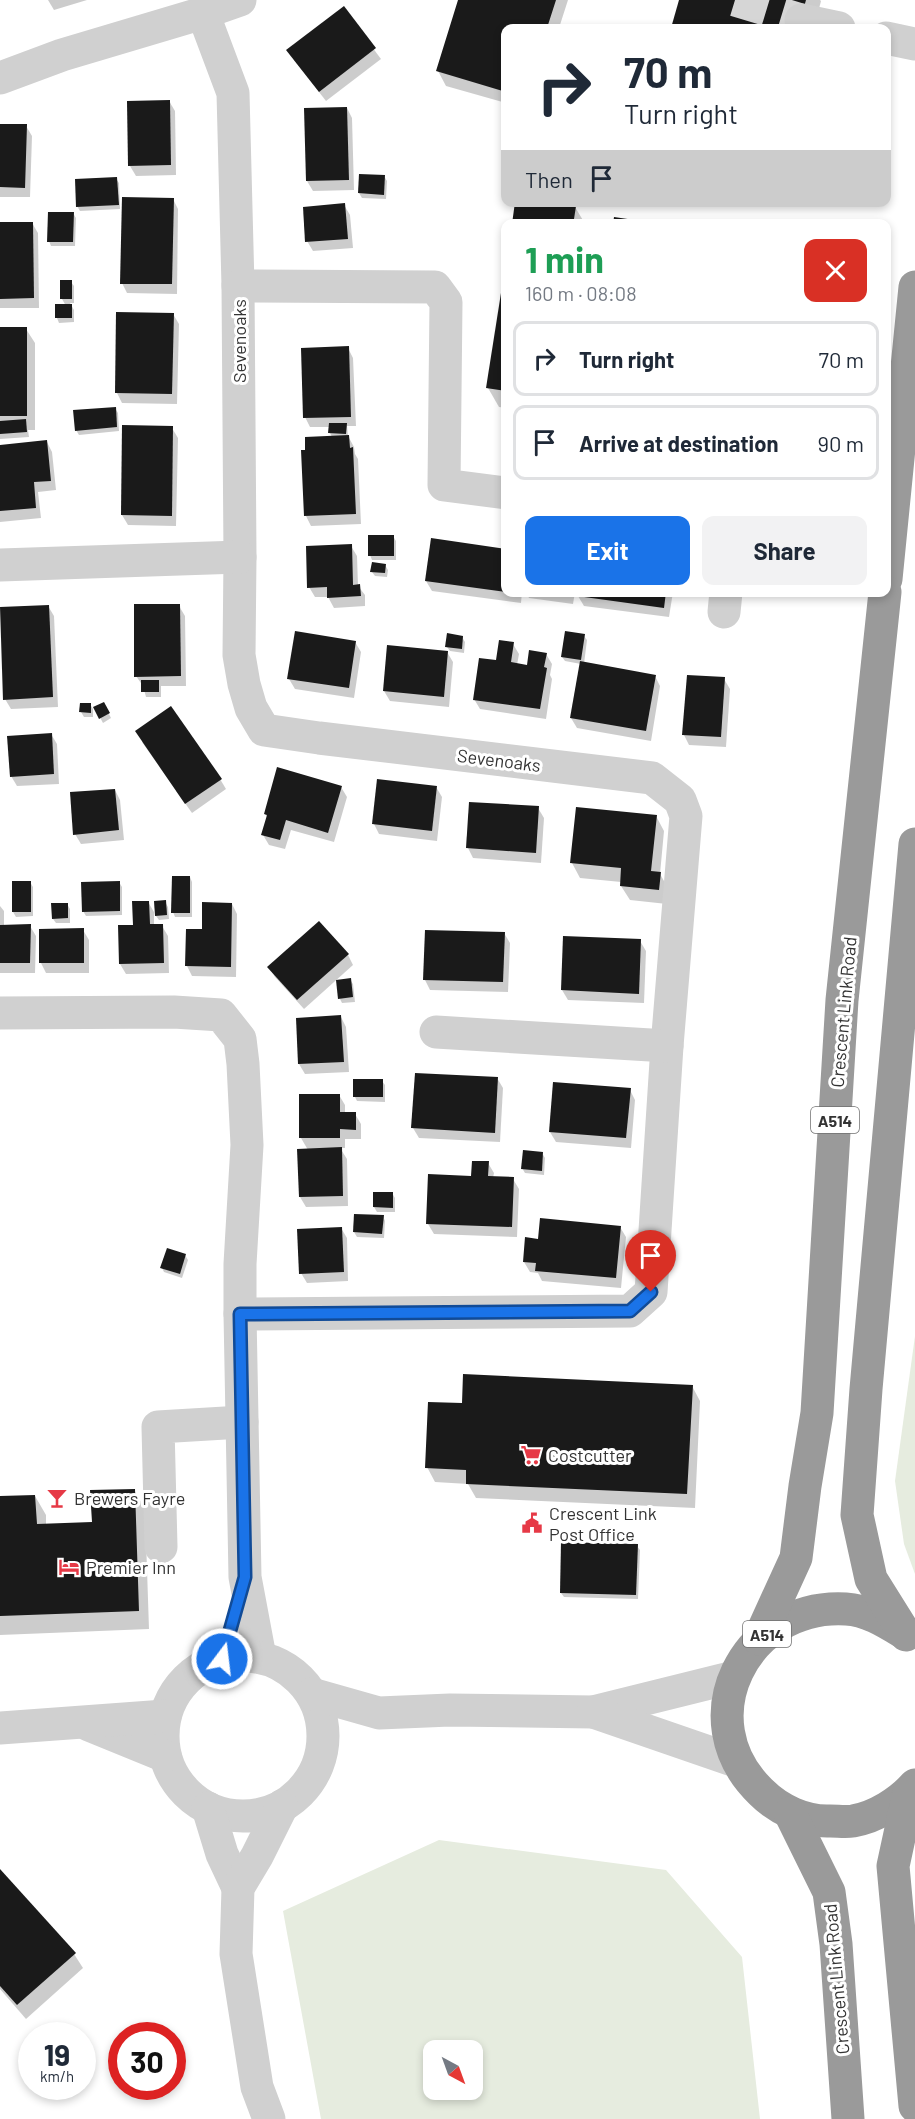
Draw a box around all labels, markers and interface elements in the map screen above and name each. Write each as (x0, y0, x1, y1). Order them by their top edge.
text: 70 m (624, 46, 712, 96)
icon: right (525, 48, 603, 126)
text: Turn right (624, 97, 738, 129)
icon: arrive (585, 162, 618, 195)
text: Then (525, 166, 573, 192)
text: 1 min (525, 237, 604, 280)
button: close (804, 239, 867, 302)
text: 160 m · 08:08 (525, 281, 637, 305)
street label: Sevenoaks (228, 299, 250, 383)
icon: right (528, 342, 561, 375)
text: Turn right (579, 346, 674, 372)
text: 70 m (819, 346, 864, 372)
icon: arrive (528, 426, 561, 459)
text: Arrive at destination (579, 430, 778, 456)
text: 90 m (818, 430, 864, 456)
button: Exit (525, 516, 690, 585)
button: Share (702, 516, 867, 585)
street label: Sevenoaks (456, 744, 542, 776)
street label: Crescent Link Road (825, 936, 861, 1088)
road number: A514 (811, 1107, 859, 1133)
pin (625, 1230, 676, 1292)
icon: arrive (634, 1239, 667, 1272)
supermarket icon: Costcutter (519, 1443, 543, 1467)
place label: Costcutter (548, 1444, 632, 1466)
bar icon: Brewers Fayre (45, 1486, 69, 1510)
place label: Brewers Fayre (74, 1487, 185, 1509)
place label: Crescent Link Post Office (549, 1502, 657, 1545)
public building icon: Crescent Link Post Office (520, 1511, 544, 1535)
hotel icon: Premier Inn (57, 1555, 81, 1579)
place label: Premier Inn (86, 1556, 176, 1578)
road number: A514 (743, 1621, 791, 1647)
position arrow (190, 1627, 254, 1691)
street label: Crescent Link Road (818, 1903, 854, 2055)
speed limit sign: 30 (108, 2022, 186, 2100)
text: 19 (44, 2036, 70, 2072)
north arrow (423, 2040, 483, 2100)
map controls (423, 2040, 483, 2100)
text: km/h (40, 2067, 74, 2085)

